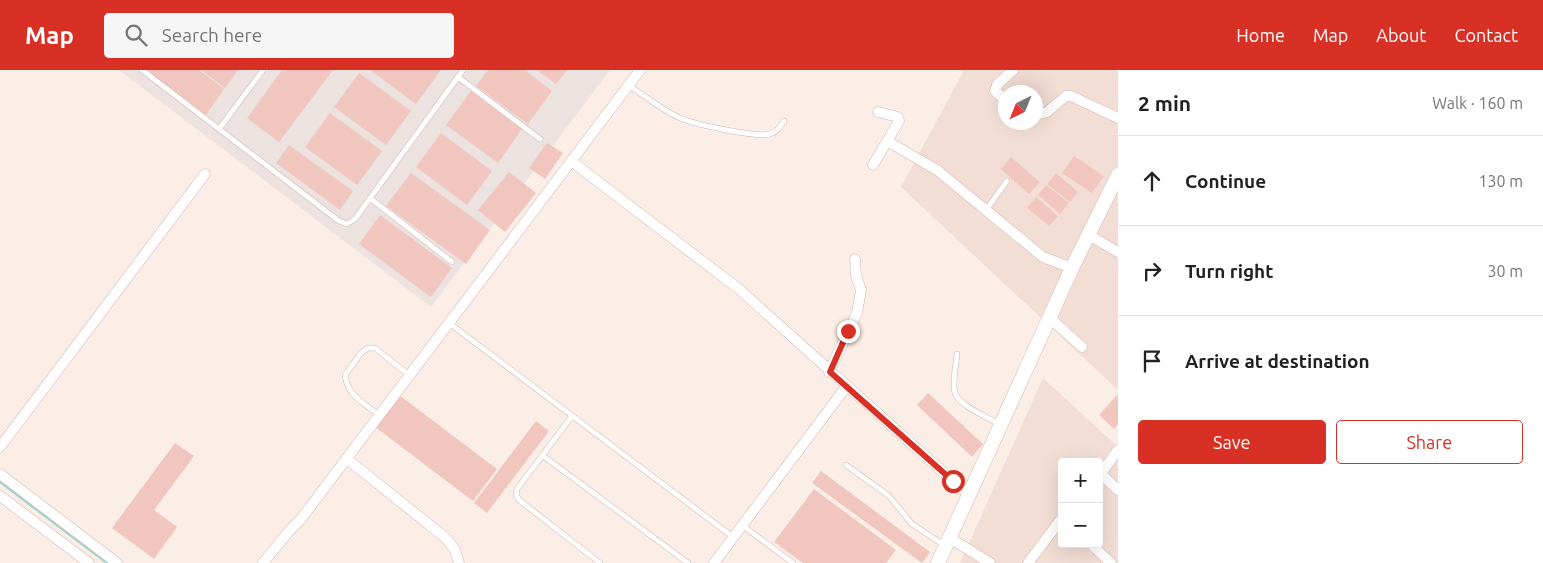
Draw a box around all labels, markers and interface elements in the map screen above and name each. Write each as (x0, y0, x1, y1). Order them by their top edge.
search box (104, 13, 454, 58)
icon: search (122, 21, 150, 49)
text: Map (25, 22, 74, 49)
text: Search here (162, 24, 262, 46)
text: Home (1236, 25, 1285, 45)
text: Map (1313, 25, 1348, 45)
text: About (1376, 25, 1426, 45)
text: Contact (1454, 25, 1518, 45)
north arrow (998, 85, 1043, 130)
text: 2 min (1138, 91, 1191, 115)
text: Walk · 160 m (1432, 94, 1523, 112)
icon: ahead (1138, 167, 1166, 195)
text: Continue (1185, 170, 1266, 192)
text: 130 m (1478, 172, 1523, 190)
icon: right (1138, 257, 1166, 285)
text: Turn right (1185, 260, 1273, 282)
text: 30 m (1487, 262, 1523, 280)
route end (837, 320, 860, 343)
icon: arrive (1138, 347, 1166, 375)
text: Arrive at destination (1185, 350, 1370, 372)
button: Save (1138, 420, 1326, 464)
button: Share (1336, 420, 1523, 464)
map controls (1058, 458, 1103, 548)
button: + (1058, 458, 1103, 503)
route start (942, 470, 965, 493)
button: − (1058, 503, 1103, 548)

